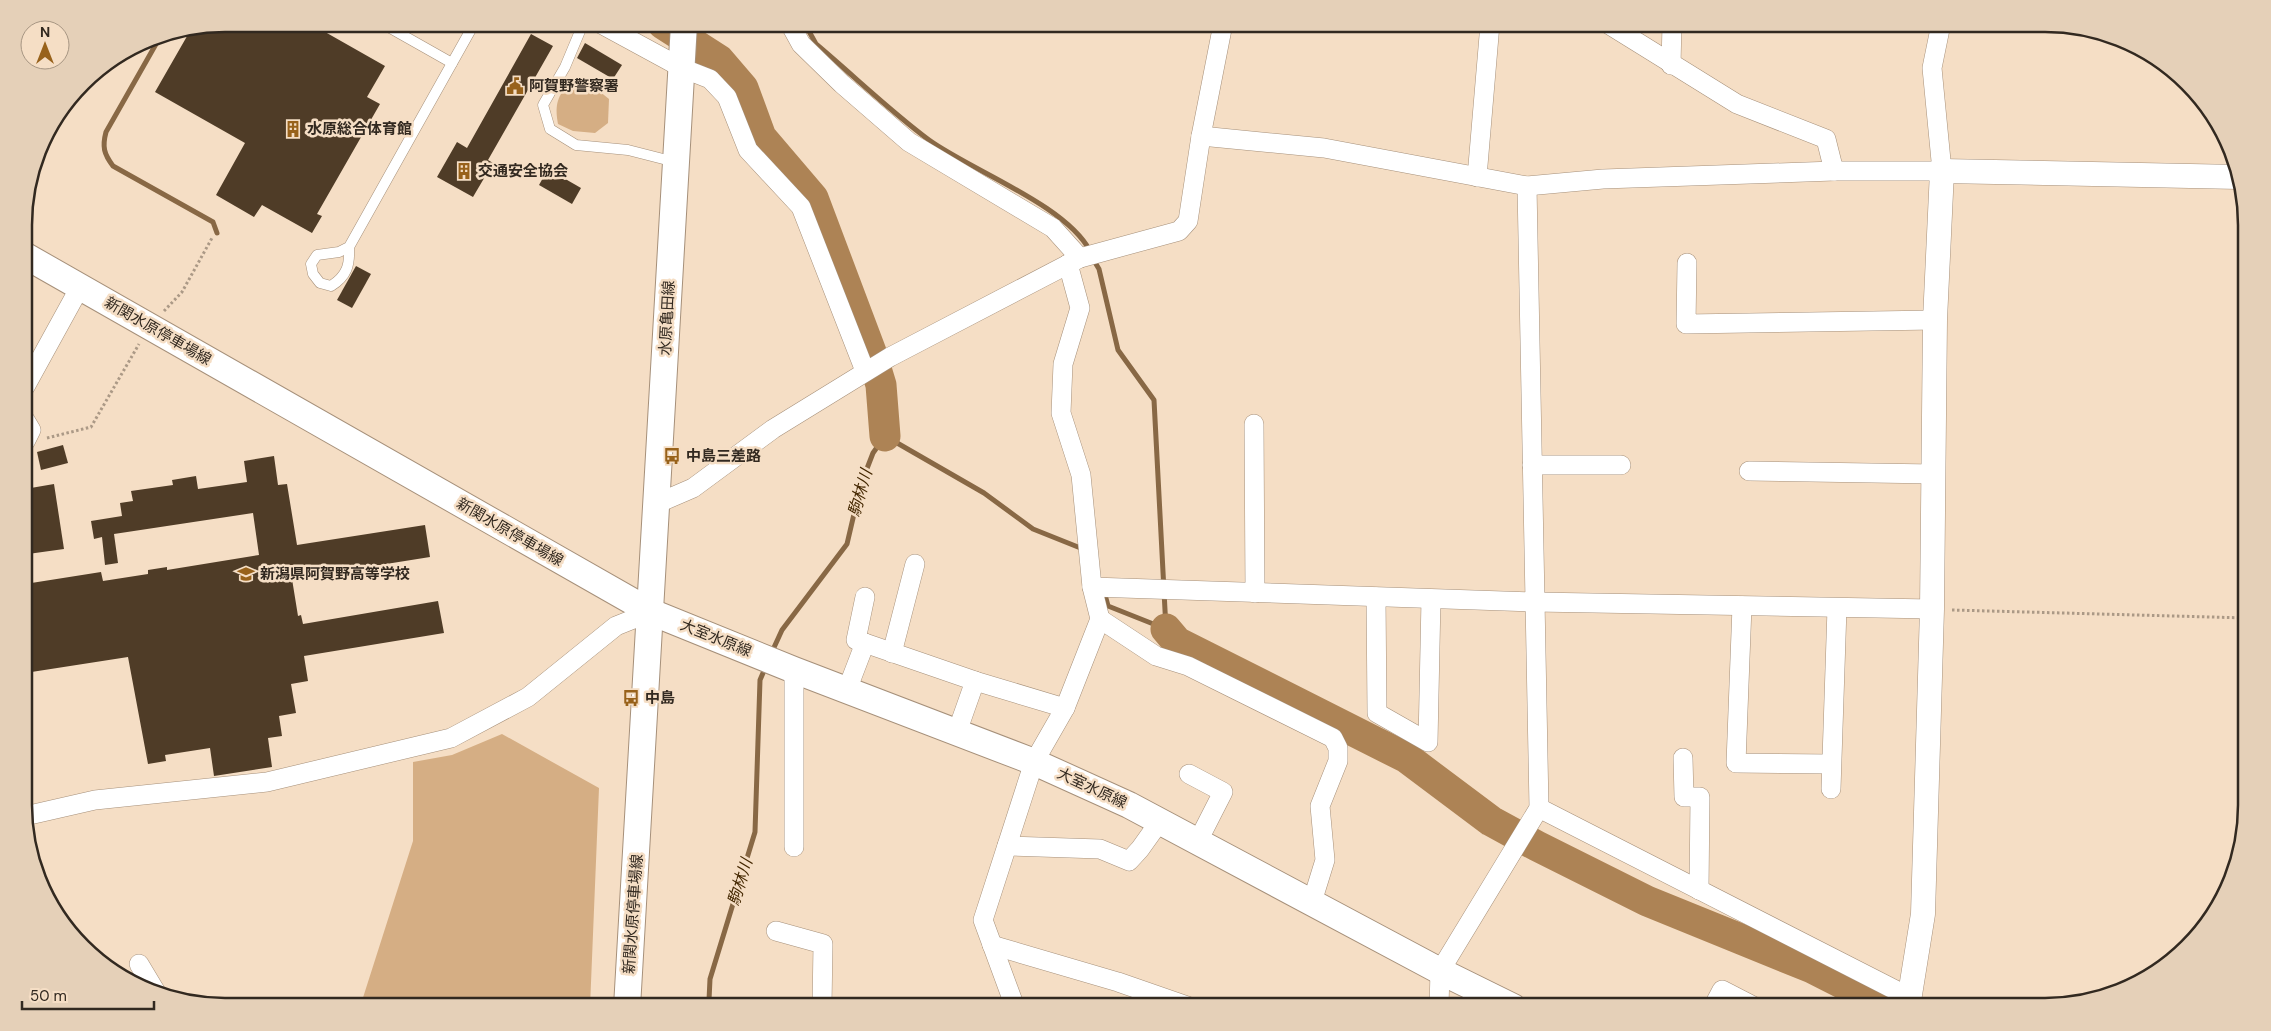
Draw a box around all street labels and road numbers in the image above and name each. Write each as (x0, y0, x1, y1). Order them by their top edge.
street label: 水原亀田線 (655, 280, 679, 356)
street label: 新関水原停車場線 (101, 292, 215, 370)
street label: 新関水原停車場線 (453, 493, 567, 571)
street label: 大室水原線 (677, 615, 755, 661)
street label: 大室水原線 (1054, 763, 1130, 813)
street label: 新関水原停車場線 (619, 853, 647, 975)

